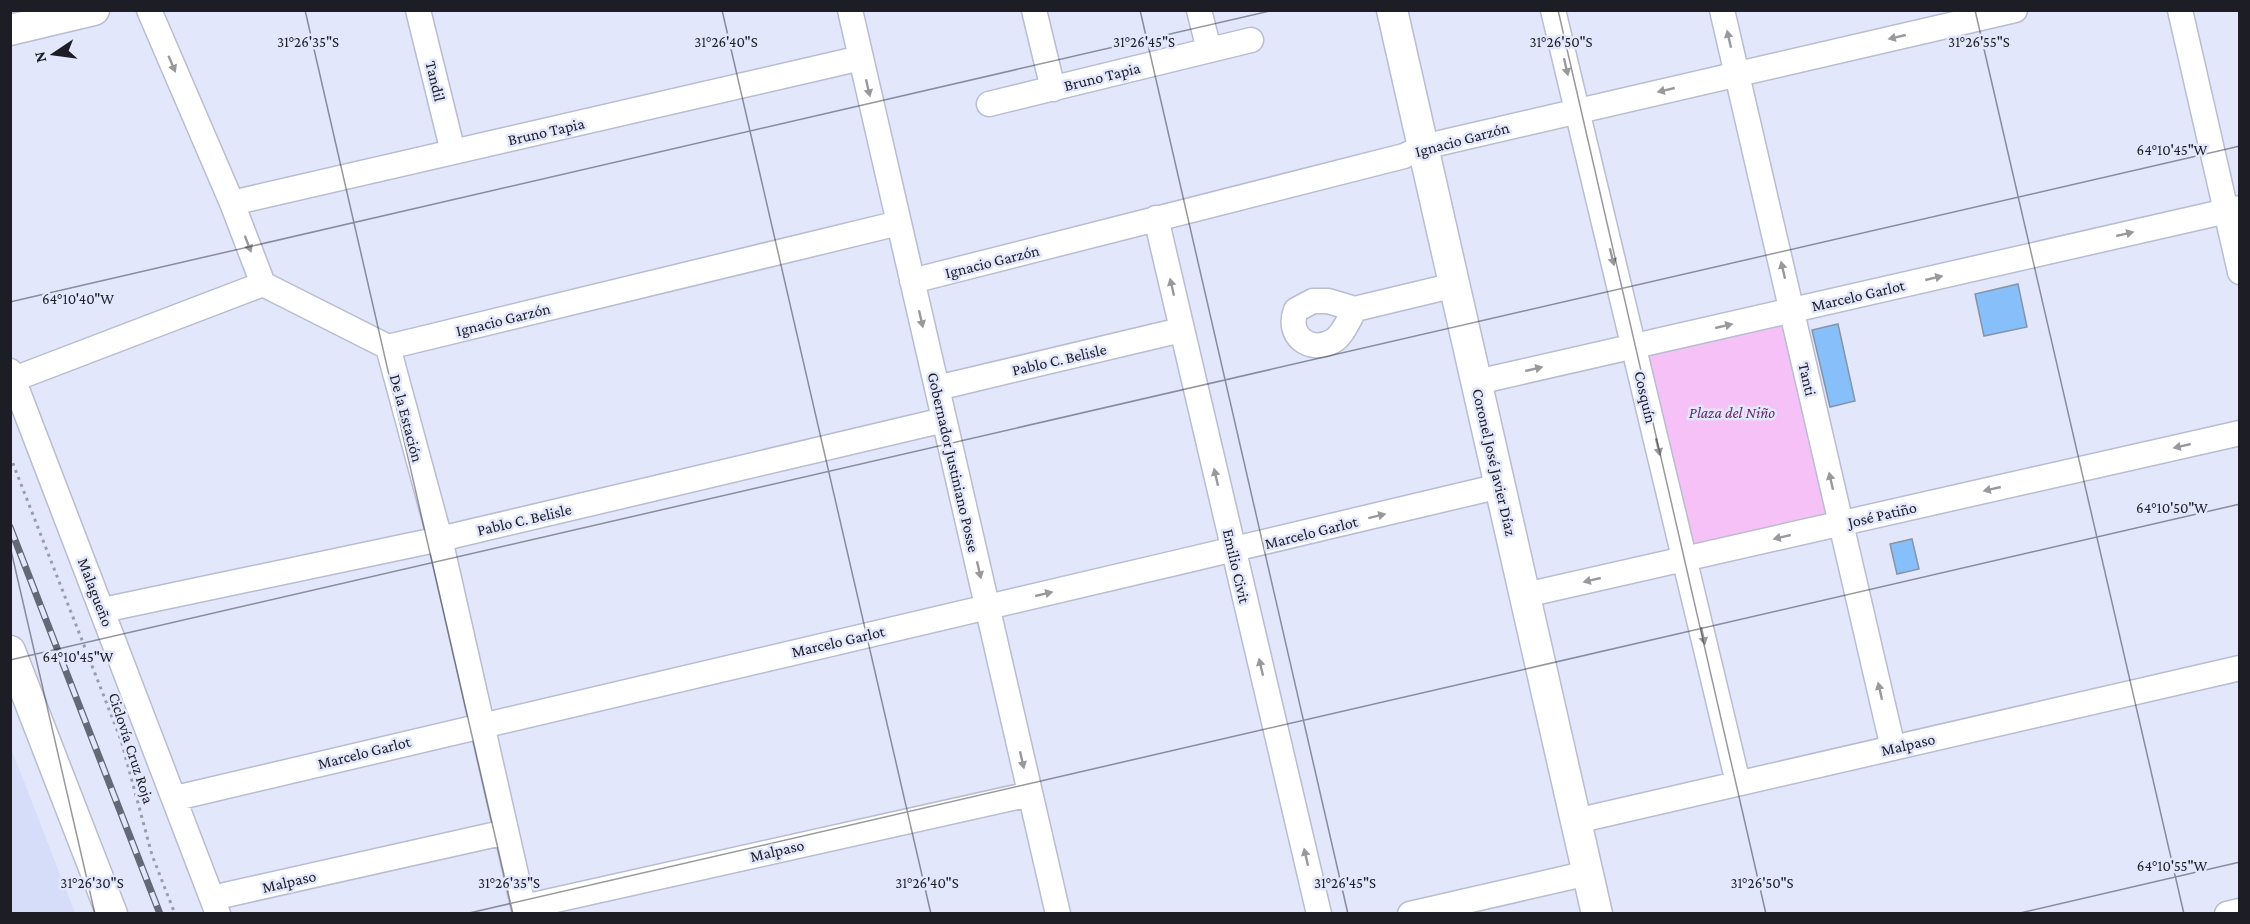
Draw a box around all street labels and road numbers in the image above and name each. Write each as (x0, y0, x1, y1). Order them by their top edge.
street label: Tandil (422, 59, 449, 103)
street label: Bruno Tapia (1062, 59, 1143, 95)
street label: Bruno Tapia (506, 114, 587, 150)
street label: Ignacio Garzón (1413, 119, 1512, 161)
street label: Ignacio Garzón (943, 241, 1042, 282)
street label: Marcelo Garlot (1810, 276, 1907, 314)
street label: Ignacio Garzón (454, 299, 553, 340)
street label: Pablo C. Belisle (1010, 340, 1108, 379)
street label: Tanti (1795, 361, 1820, 397)
street label: Cosquín (1630, 369, 1660, 425)
street label: Gobernador Justiniano Posse (924, 371, 982, 554)
street label: De la Estación (387, 372, 427, 464)
street label: Coronel José Javier Díaz (1468, 387, 1520, 538)
street label: José Patiño (1844, 498, 1919, 532)
street label: Pablo C. Belisle (475, 500, 573, 539)
street label: Marcelo Garlot (1263, 513, 1360, 552)
street label: Emilio Civit (1220, 527, 1253, 606)
street label: Malagueño (74, 555, 116, 629)
street label: Marcelo Garlot (790, 622, 887, 660)
street label: Ciclovía Cruz Roja (105, 691, 158, 807)
street label: Malpaso (1879, 730, 1937, 760)
street label: Marcelo Garlot (316, 733, 413, 772)
street label: Malpaso (748, 836, 806, 866)
street label: Malpaso (260, 867, 318, 897)

